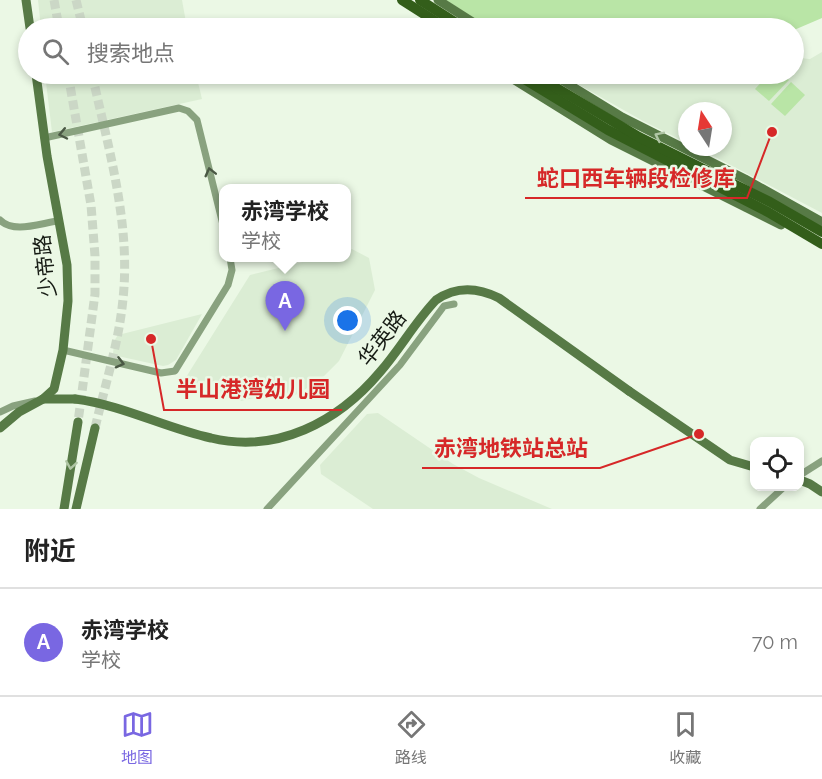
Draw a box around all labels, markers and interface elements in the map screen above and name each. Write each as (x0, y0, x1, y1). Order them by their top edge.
search box (18, 18, 804, 84)
icon: search (39, 35, 72, 68)
text: 搜索地点 (87, 40, 175, 66)
north arrow (678, 102, 732, 156)
one-way arrow (59, 126, 69, 139)
one-way arrow (654, 132, 665, 144)
callout: 蛇口西车辆段检修库 (525, 158, 747, 198)
text: 蛇口西车辆段检修库 (537, 165, 735, 191)
one-way arrow (204, 168, 217, 178)
popup (219, 184, 351, 262)
text: 赤湾学校 (241, 198, 329, 224)
text: 学校 (241, 229, 281, 253)
street label: 少帝路 (29, 233, 61, 299)
pin: A (266, 282, 304, 331)
street label: 华英路 (353, 305, 411, 371)
your location (333, 306, 362, 335)
one-way arrow (115, 355, 125, 368)
callout: 半山港湾幼儿园 (164, 370, 342, 410)
text: 半山港湾幼儿园 (176, 376, 330, 402)
callout: 赤湾地铁站总站 (422, 428, 600, 468)
text: 赤湾地铁站总站 (434, 435, 588, 461)
map controls (750, 437, 804, 491)
button: locate (750, 437, 804, 491)
one-way arrow (65, 461, 77, 470)
text: 附近 (24, 536, 76, 566)
text: 赤湾学校 (81, 617, 169, 643)
text: A (37, 630, 50, 654)
text: 70 m (752, 630, 798, 654)
text: 学校 (81, 648, 121, 672)
tab: 地图 (121, 708, 154, 768)
tab: 路线 (395, 708, 428, 768)
tab: 收藏 (669, 708, 702, 768)

